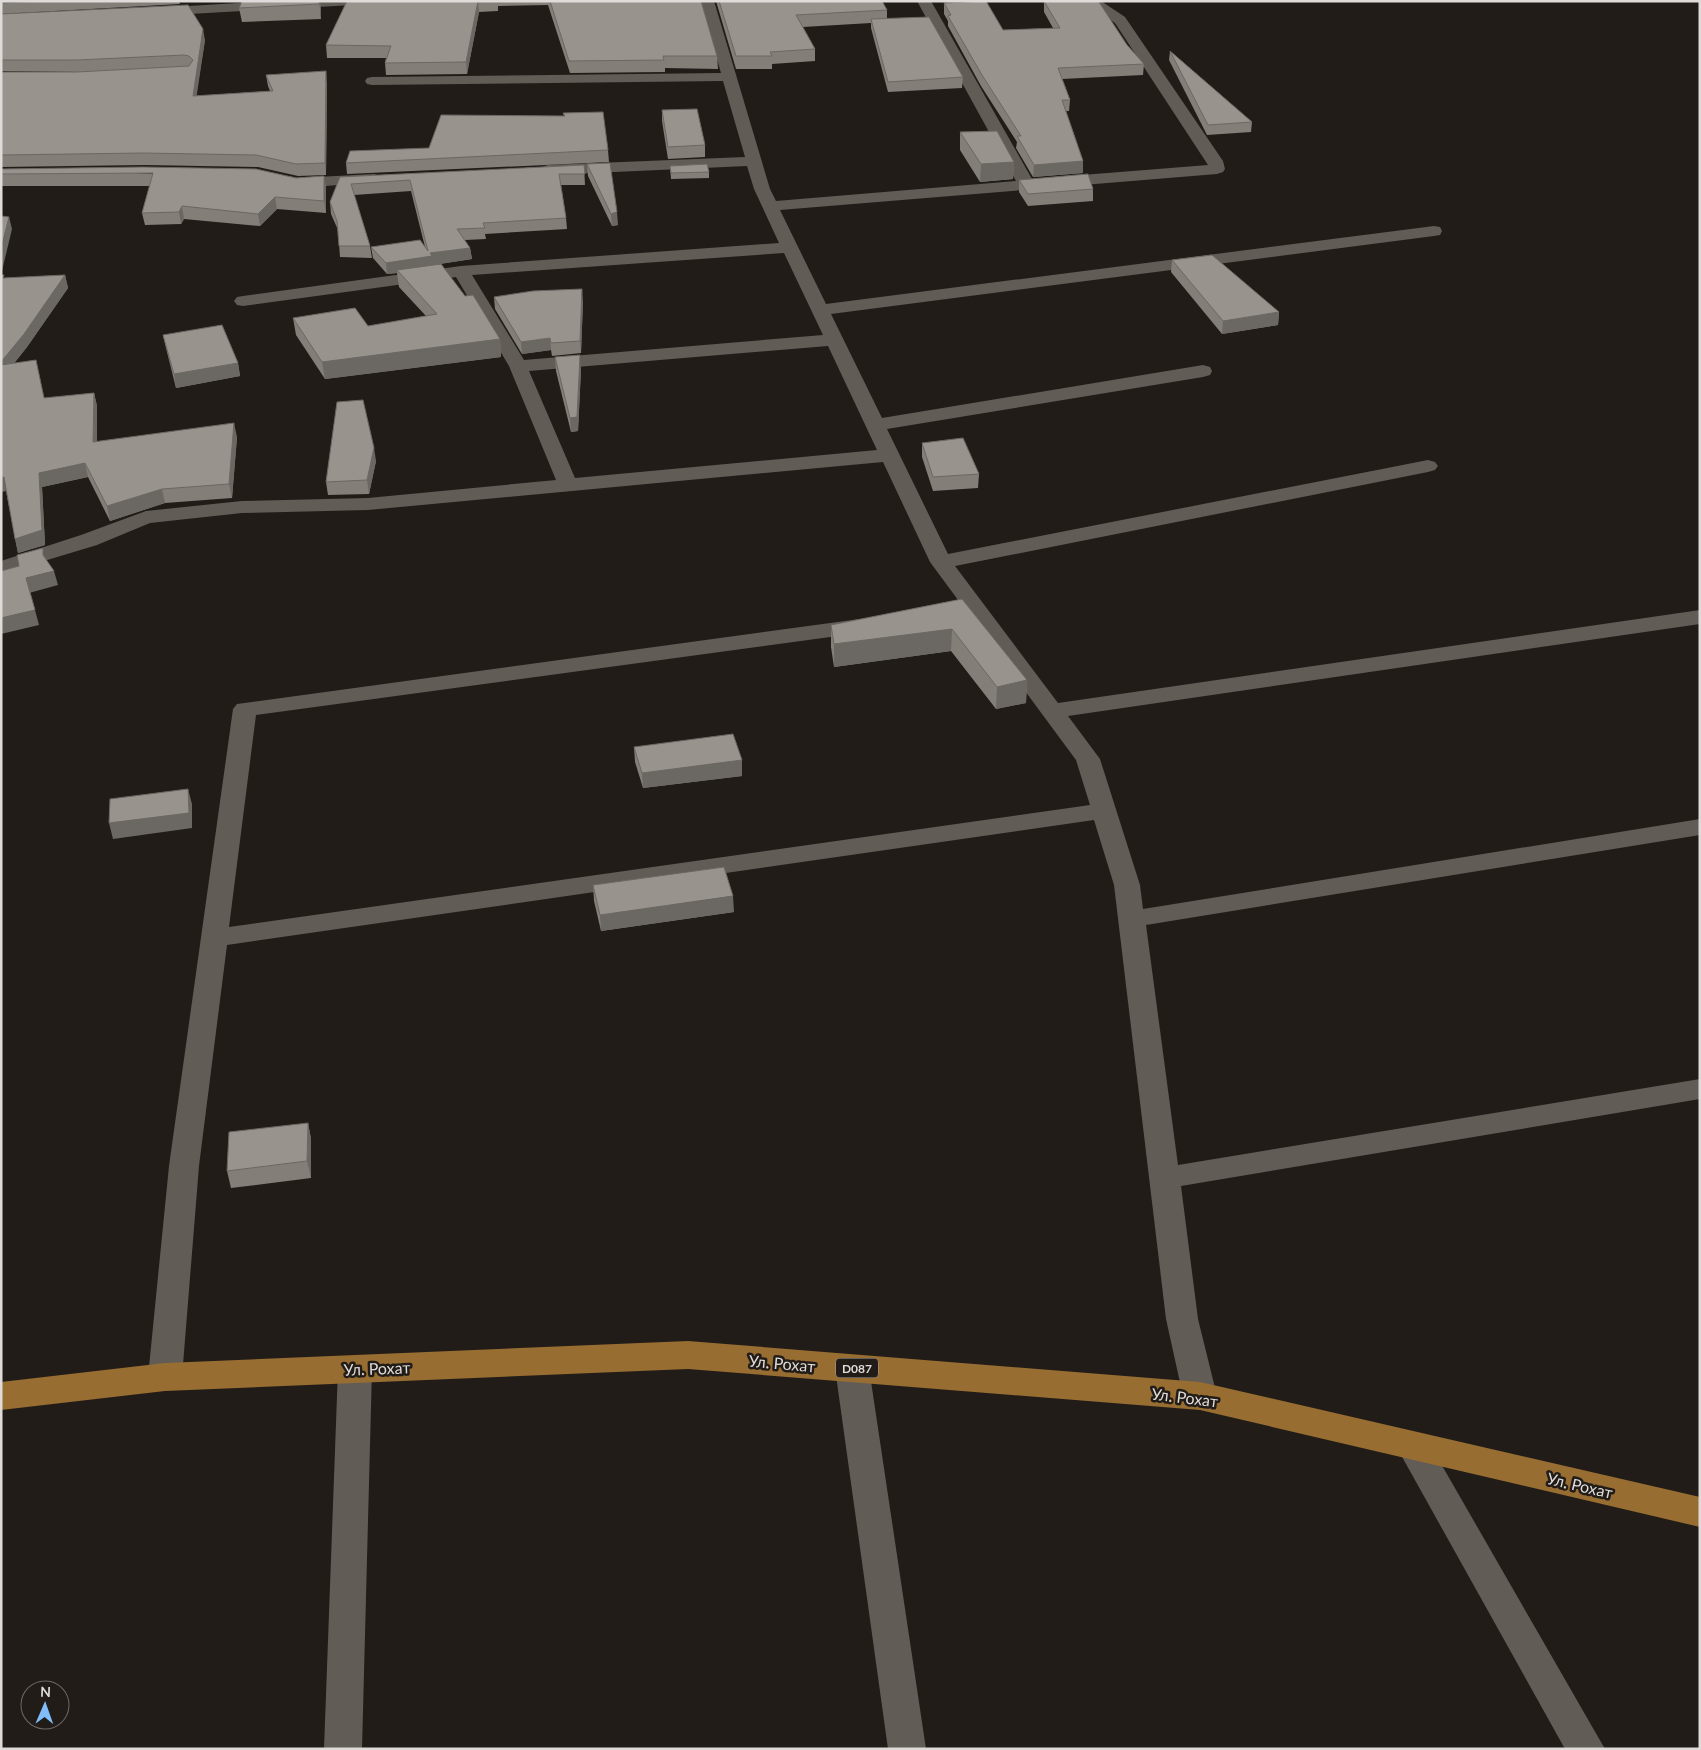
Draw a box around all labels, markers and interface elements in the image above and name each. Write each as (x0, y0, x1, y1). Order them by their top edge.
street label: Ул. Рохат (748, 1351, 816, 1375)
street label: Ул. Рохат (343, 1357, 411, 1379)
road number: D087 (836, 1359, 878, 1378)
street label: Ул. Рохат (1151, 1384, 1219, 1410)
street label: Ул. Рохат (1545, 1468, 1615, 1502)
north arrow (20, 1680, 70, 1730)
text: N (40, 1683, 51, 1700)

